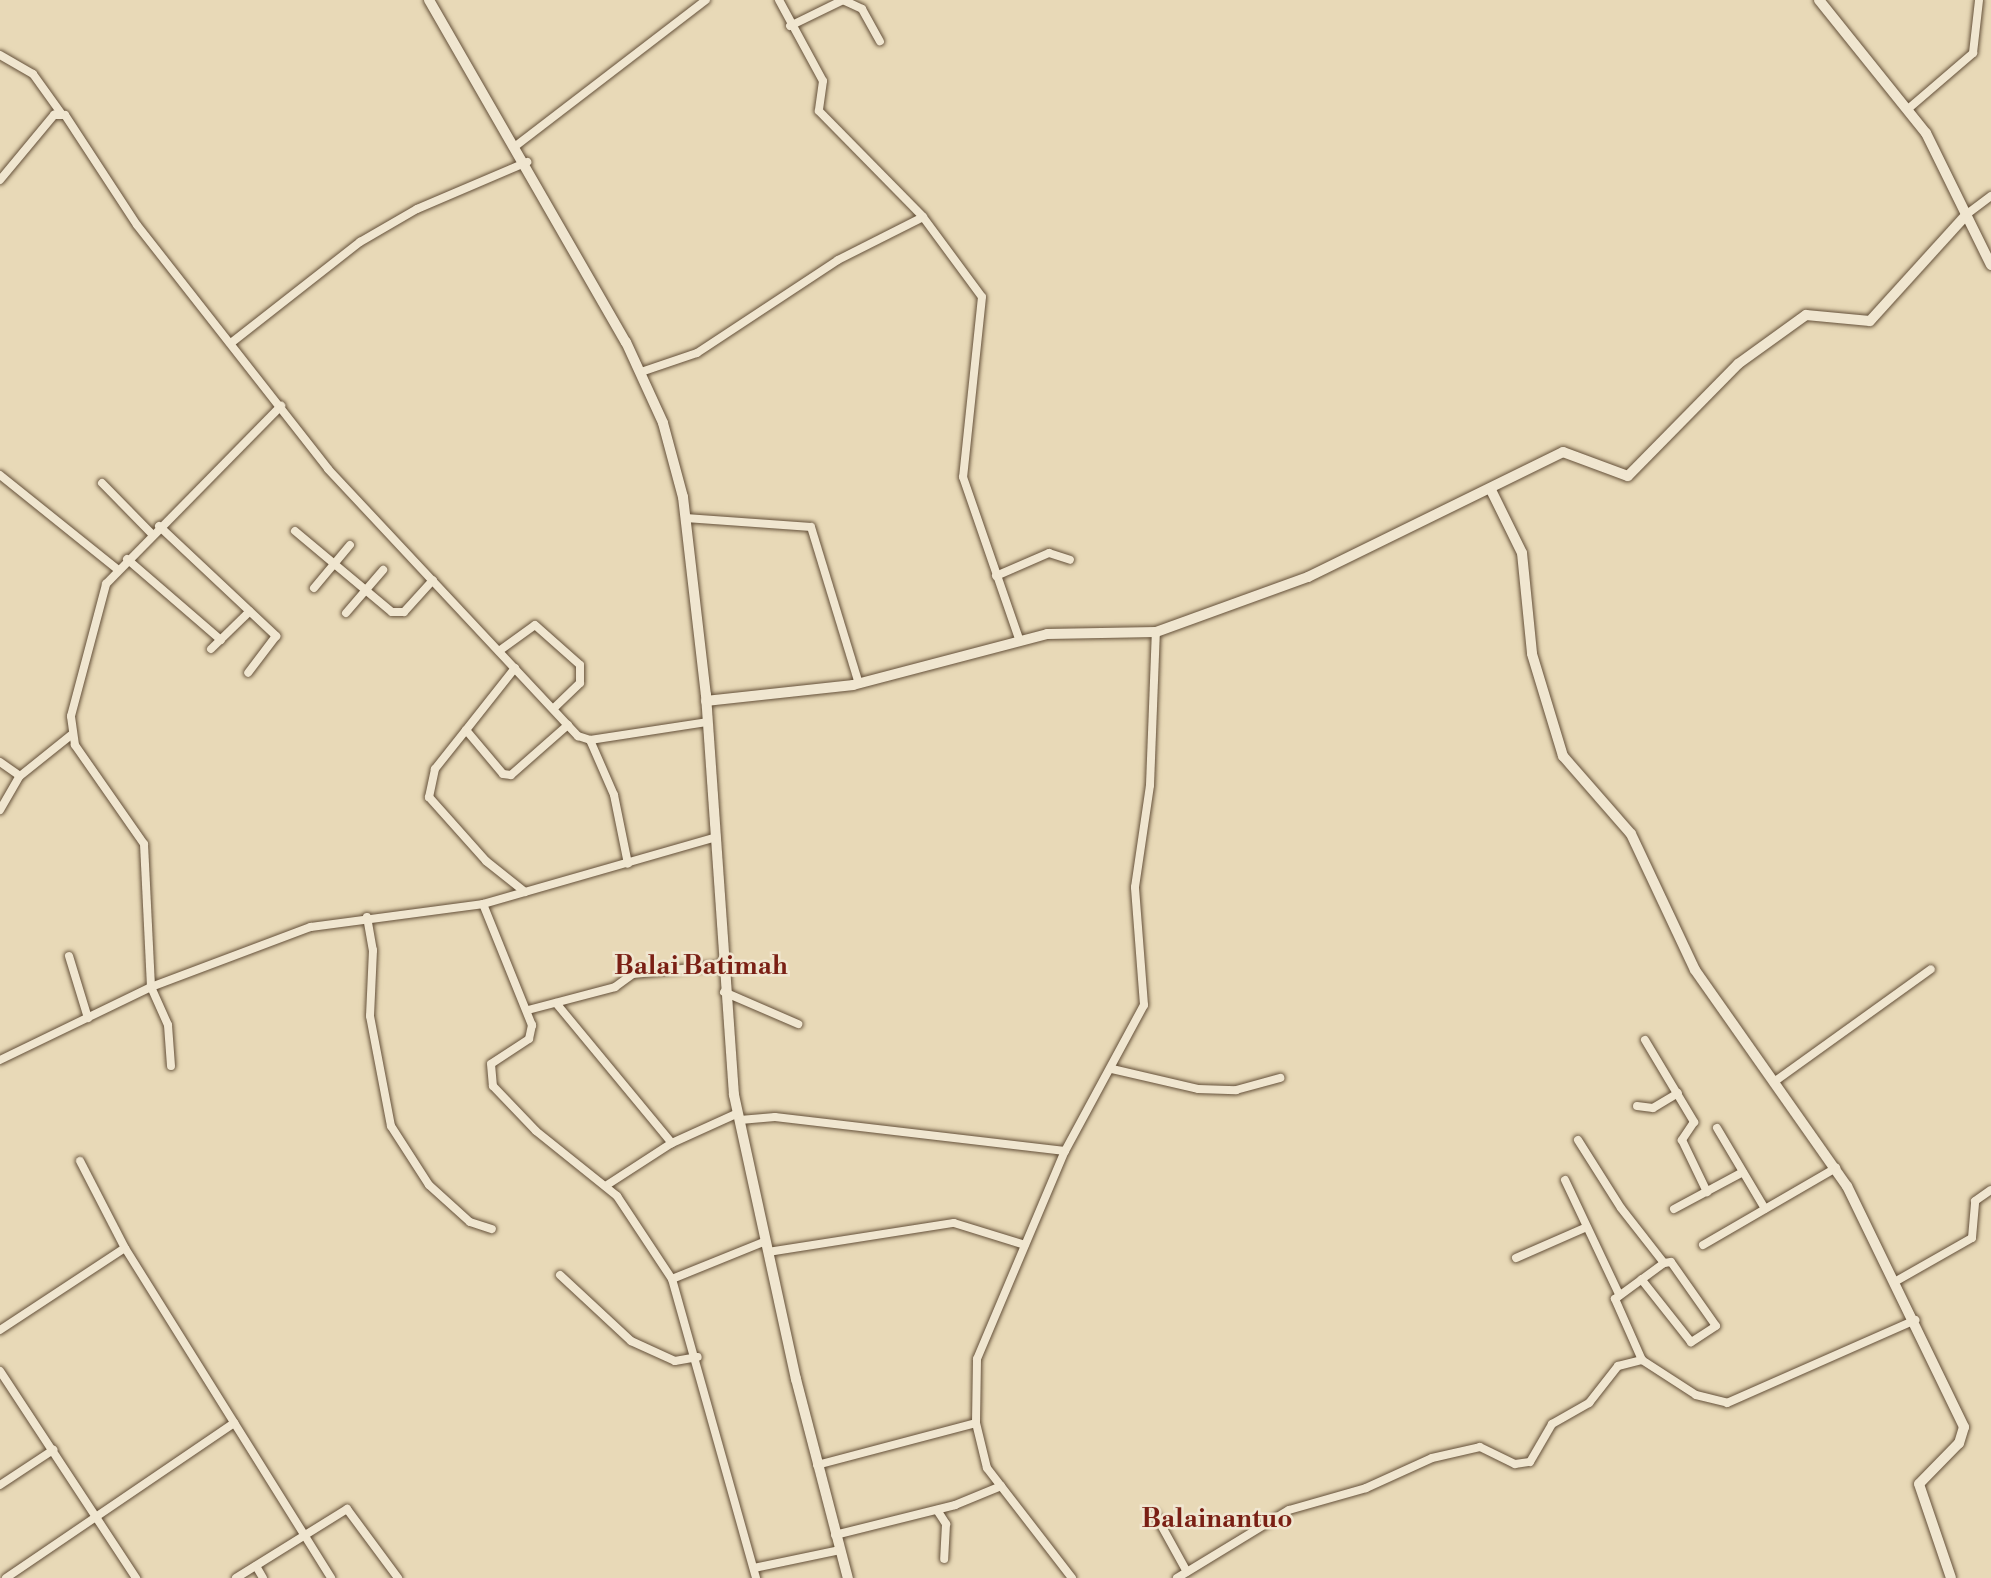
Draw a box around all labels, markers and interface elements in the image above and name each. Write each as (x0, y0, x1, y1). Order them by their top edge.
district label: Balai Batimah (614, 951, 788, 983)
district label: Balainantuo (1142, 1504, 1292, 1536)

